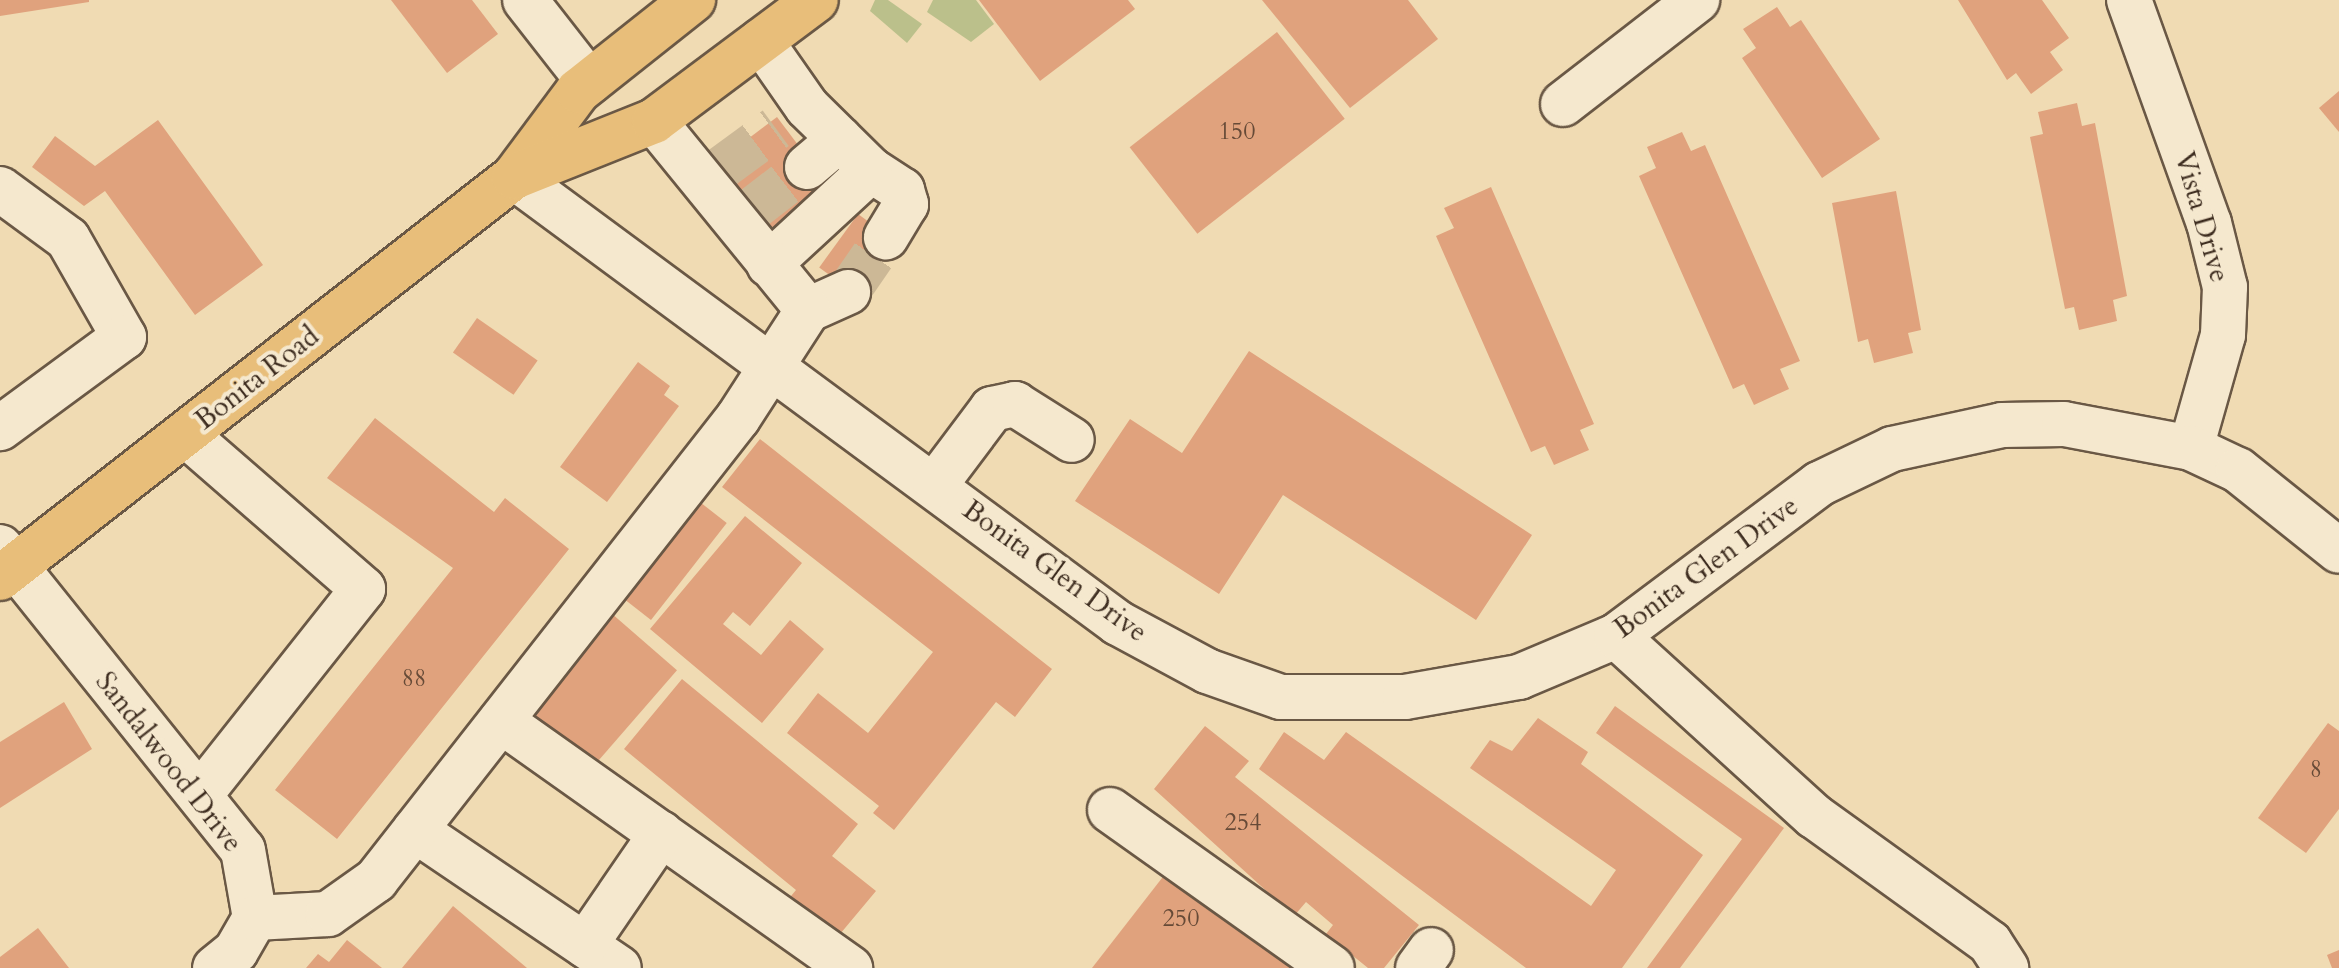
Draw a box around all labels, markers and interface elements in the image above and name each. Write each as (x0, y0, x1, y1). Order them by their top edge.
house number: 150 (1219, 118, 1255, 146)
street label: Vista Drive (2167, 148, 2237, 286)
street label: Bonita Road (188, 319, 326, 437)
street label: Bonita Glen Drive (1607, 489, 1805, 645)
street label: Bonita Glen Drive (956, 493, 1154, 649)
street label: Sandalwood Drive (88, 665, 250, 859)
house number: 88 (402, 665, 426, 693)
house number: 8 (2310, 756, 2322, 784)
house number: 254 (1225, 809, 1261, 837)
house number: 250 (1163, 905, 1199, 933)

